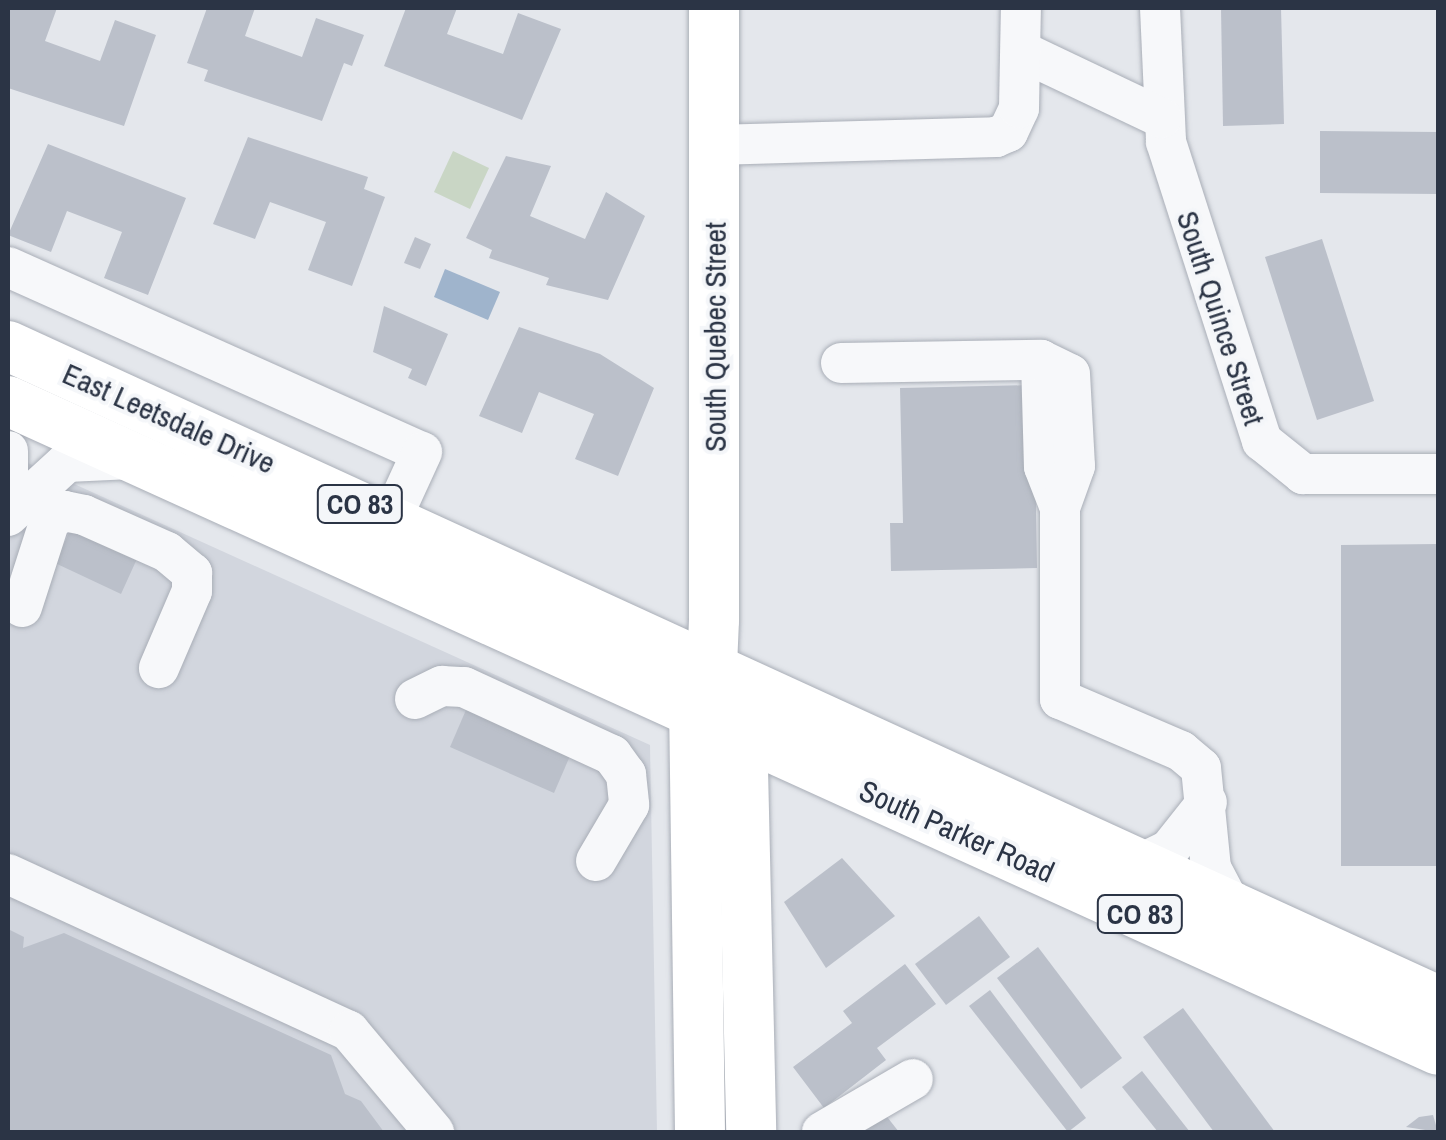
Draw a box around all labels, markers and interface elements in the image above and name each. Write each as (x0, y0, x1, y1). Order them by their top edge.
street label: South Quince Street (1169, 206, 1273, 430)
street label: South Quebec Street (697, 222, 733, 452)
street label: East Leetsdale Drive (57, 355, 281, 481)
road number: CO 83 (315, 481, 405, 527)
street label: South Parker Road (854, 772, 1060, 890)
road number: CO 83 (1095, 891, 1185, 937)

